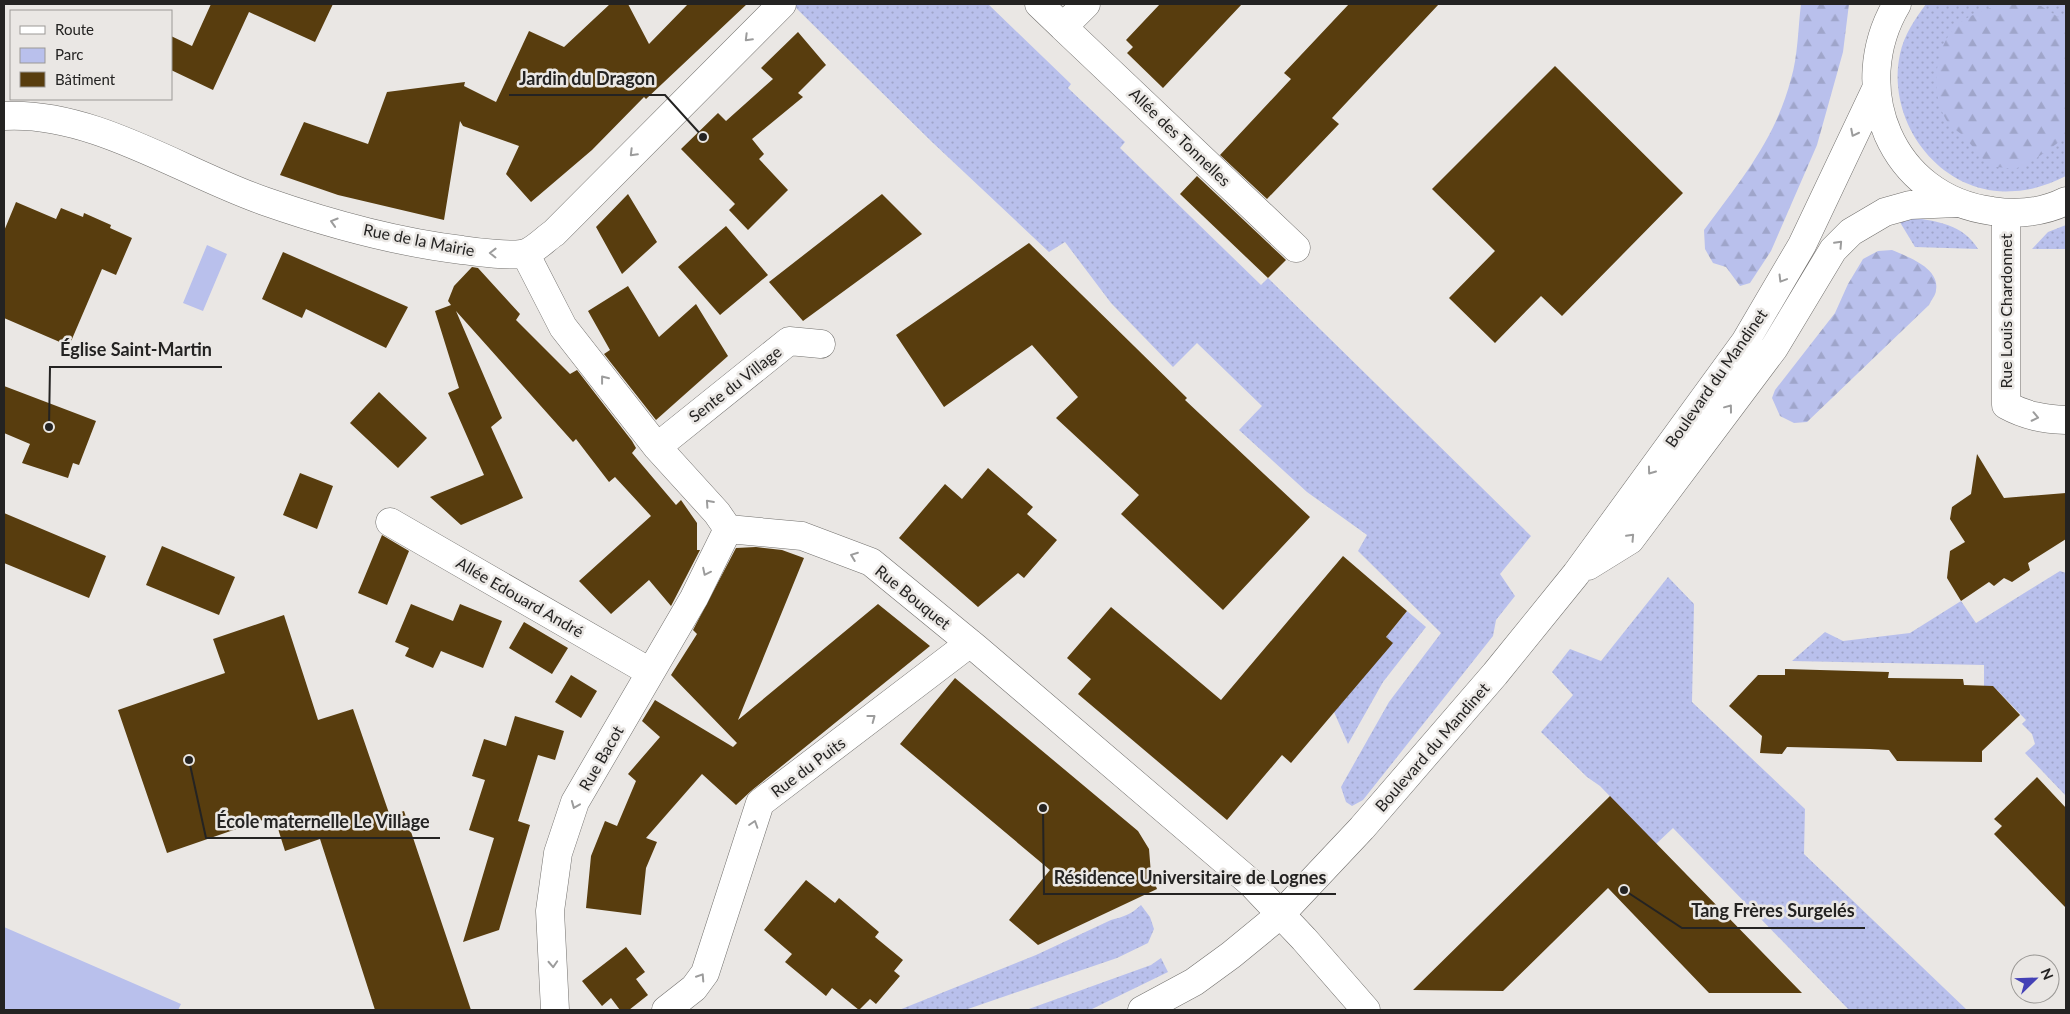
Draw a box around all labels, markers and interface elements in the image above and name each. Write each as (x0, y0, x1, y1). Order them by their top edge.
legend (10, 10, 172, 100)
text: Route (55, 20, 94, 38)
one-way arrow (745, 33, 754, 42)
text: Parc (55, 45, 84, 63)
callout: Jardin du Dragon (509, 62, 665, 95)
text: Jardin du Dragon (519, 67, 655, 89)
text: Bâtiment (55, 70, 116, 88)
street label: Allée des Tonnelles (1126, 84, 1235, 190)
one-way arrow (1850, 128, 1860, 137)
one-way arrow (630, 148, 639, 157)
one-way arrow (330, 217, 338, 227)
street label: Rue de la Mairie (362, 219, 476, 260)
street label: Rue Louis Chardonnet (1996, 233, 2015, 388)
one-way arrow (1833, 241, 1842, 250)
one-way arrow (488, 248, 496, 258)
one-way arrow (1779, 273, 1789, 282)
street label: Boulevard du Mandinet (1661, 305, 1771, 450)
callout: Église Saint-Martin (50, 334, 222, 367)
text: Église Saint-Martin (60, 338, 212, 360)
street label: Sente du Village (685, 342, 785, 426)
one-way arrow (600, 376, 609, 385)
one-way arrow (1723, 404, 1732, 413)
one-way arrow (2030, 411, 2039, 422)
one-way arrow (1648, 465, 1657, 474)
one-way arrow (706, 500, 715, 509)
one-way arrow (1625, 533, 1634, 542)
street label: Allée Edouard André (453, 552, 587, 641)
one-way arrow (851, 552, 859, 562)
street label: Rue Bouquet (872, 560, 955, 633)
one-way arrow (702, 567, 712, 576)
street label: Boulevard du Mandinet (1371, 678, 1493, 815)
one-way arrow (866, 715, 875, 723)
street label: Rue Bacot (574, 722, 627, 793)
street label: Rue du Puits (767, 732, 849, 801)
one-way arrow (571, 800, 581, 809)
callout: École maternelle Le Village (206, 805, 440, 838)
text: École maternelle Le Village (216, 810, 430, 832)
one-way arrow (748, 820, 758, 829)
callout: Résidence Universitaire de Lognes (1044, 861, 1336, 894)
text: Résidence Universitaire de Lognes (1054, 866, 1326, 888)
callout: Tang Frères Surgelés (1682, 895, 1865, 928)
text: Tang Frères Surgelés (1691, 899, 1855, 921)
north arrow (2010, 954, 2060, 1004)
one-way arrow (547, 961, 558, 969)
text: N (2037, 965, 2057, 982)
one-way arrow (695, 974, 704, 983)

